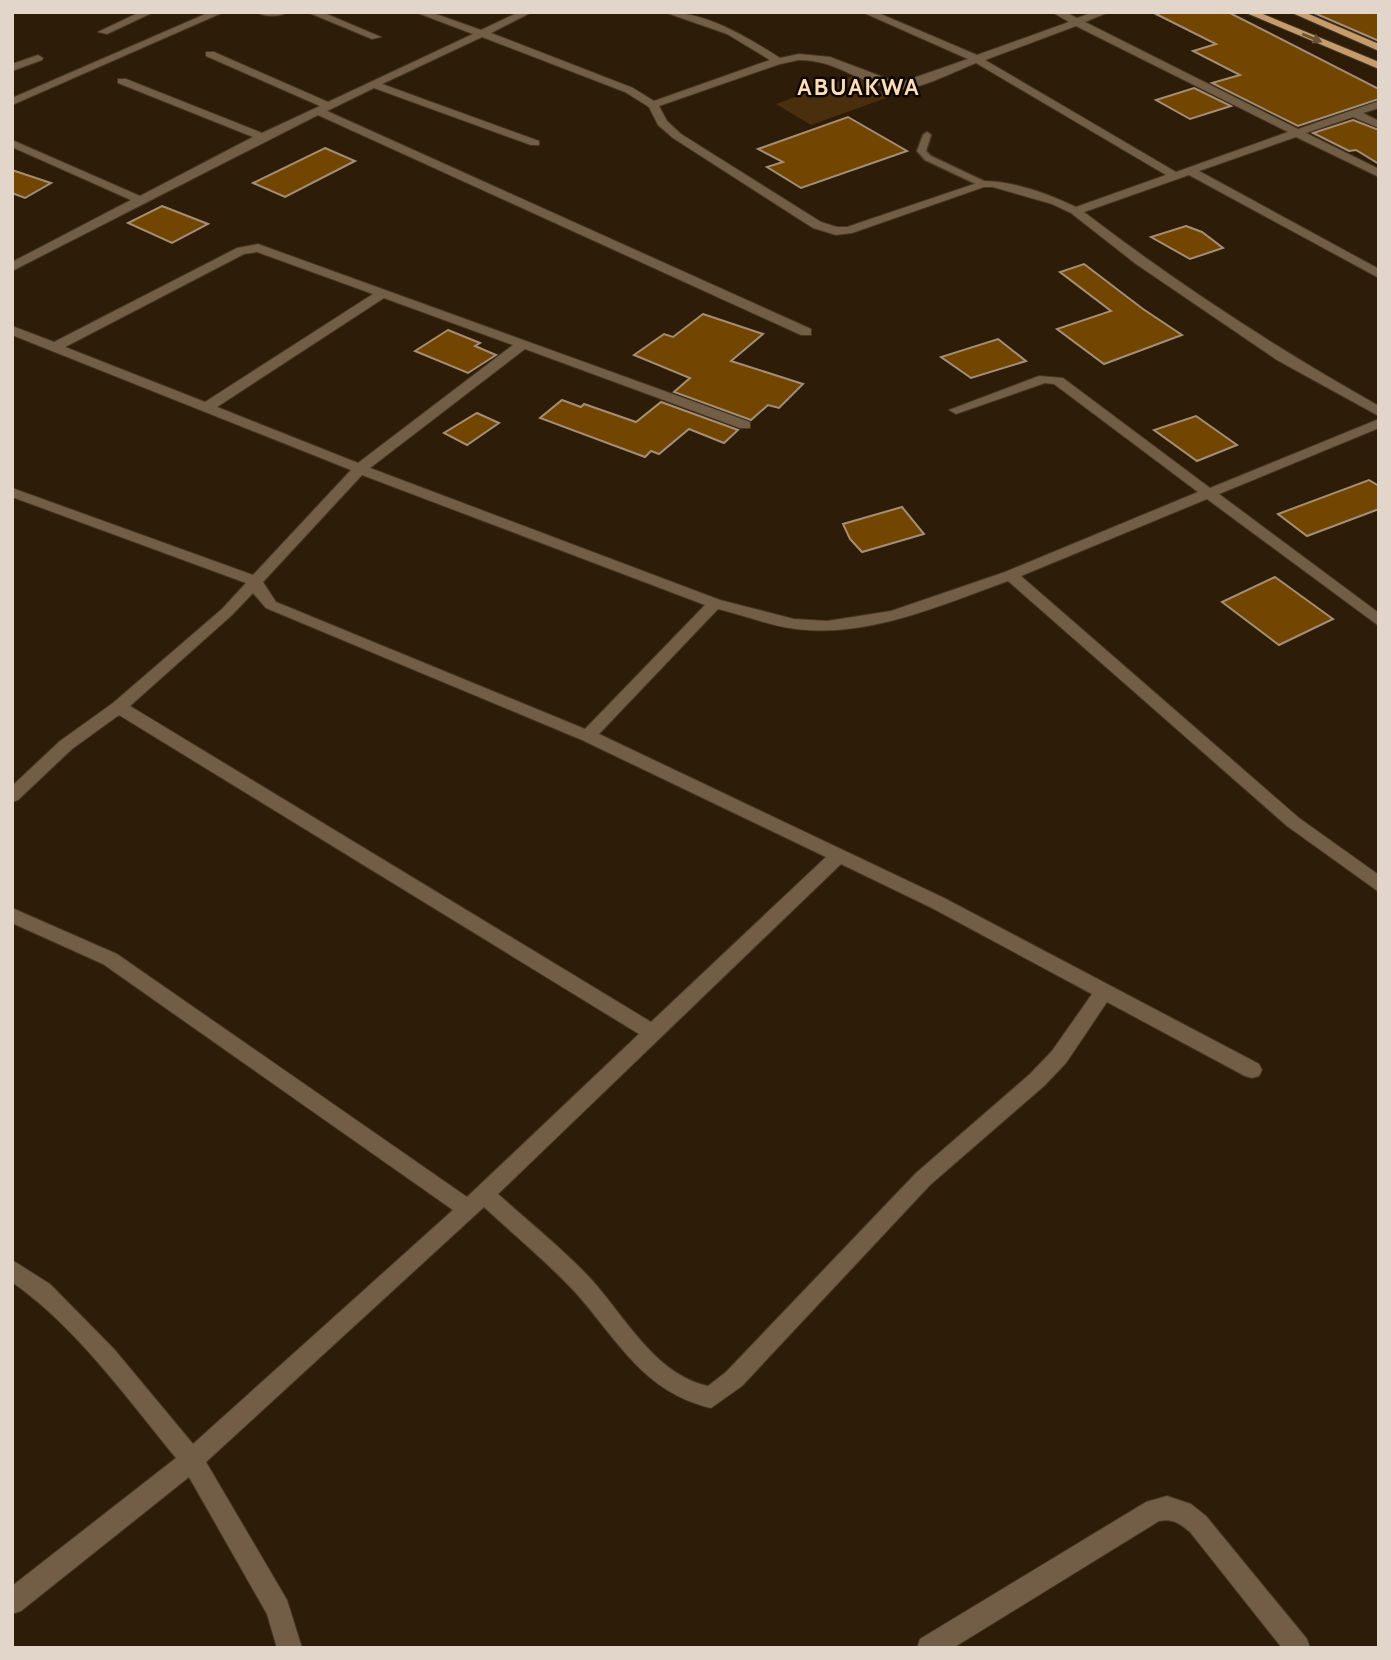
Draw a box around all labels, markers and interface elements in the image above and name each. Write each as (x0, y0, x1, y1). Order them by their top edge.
one-way arrow (1302, 33, 1323, 44)
district label: ABUAKWA (797, 73, 921, 101)

